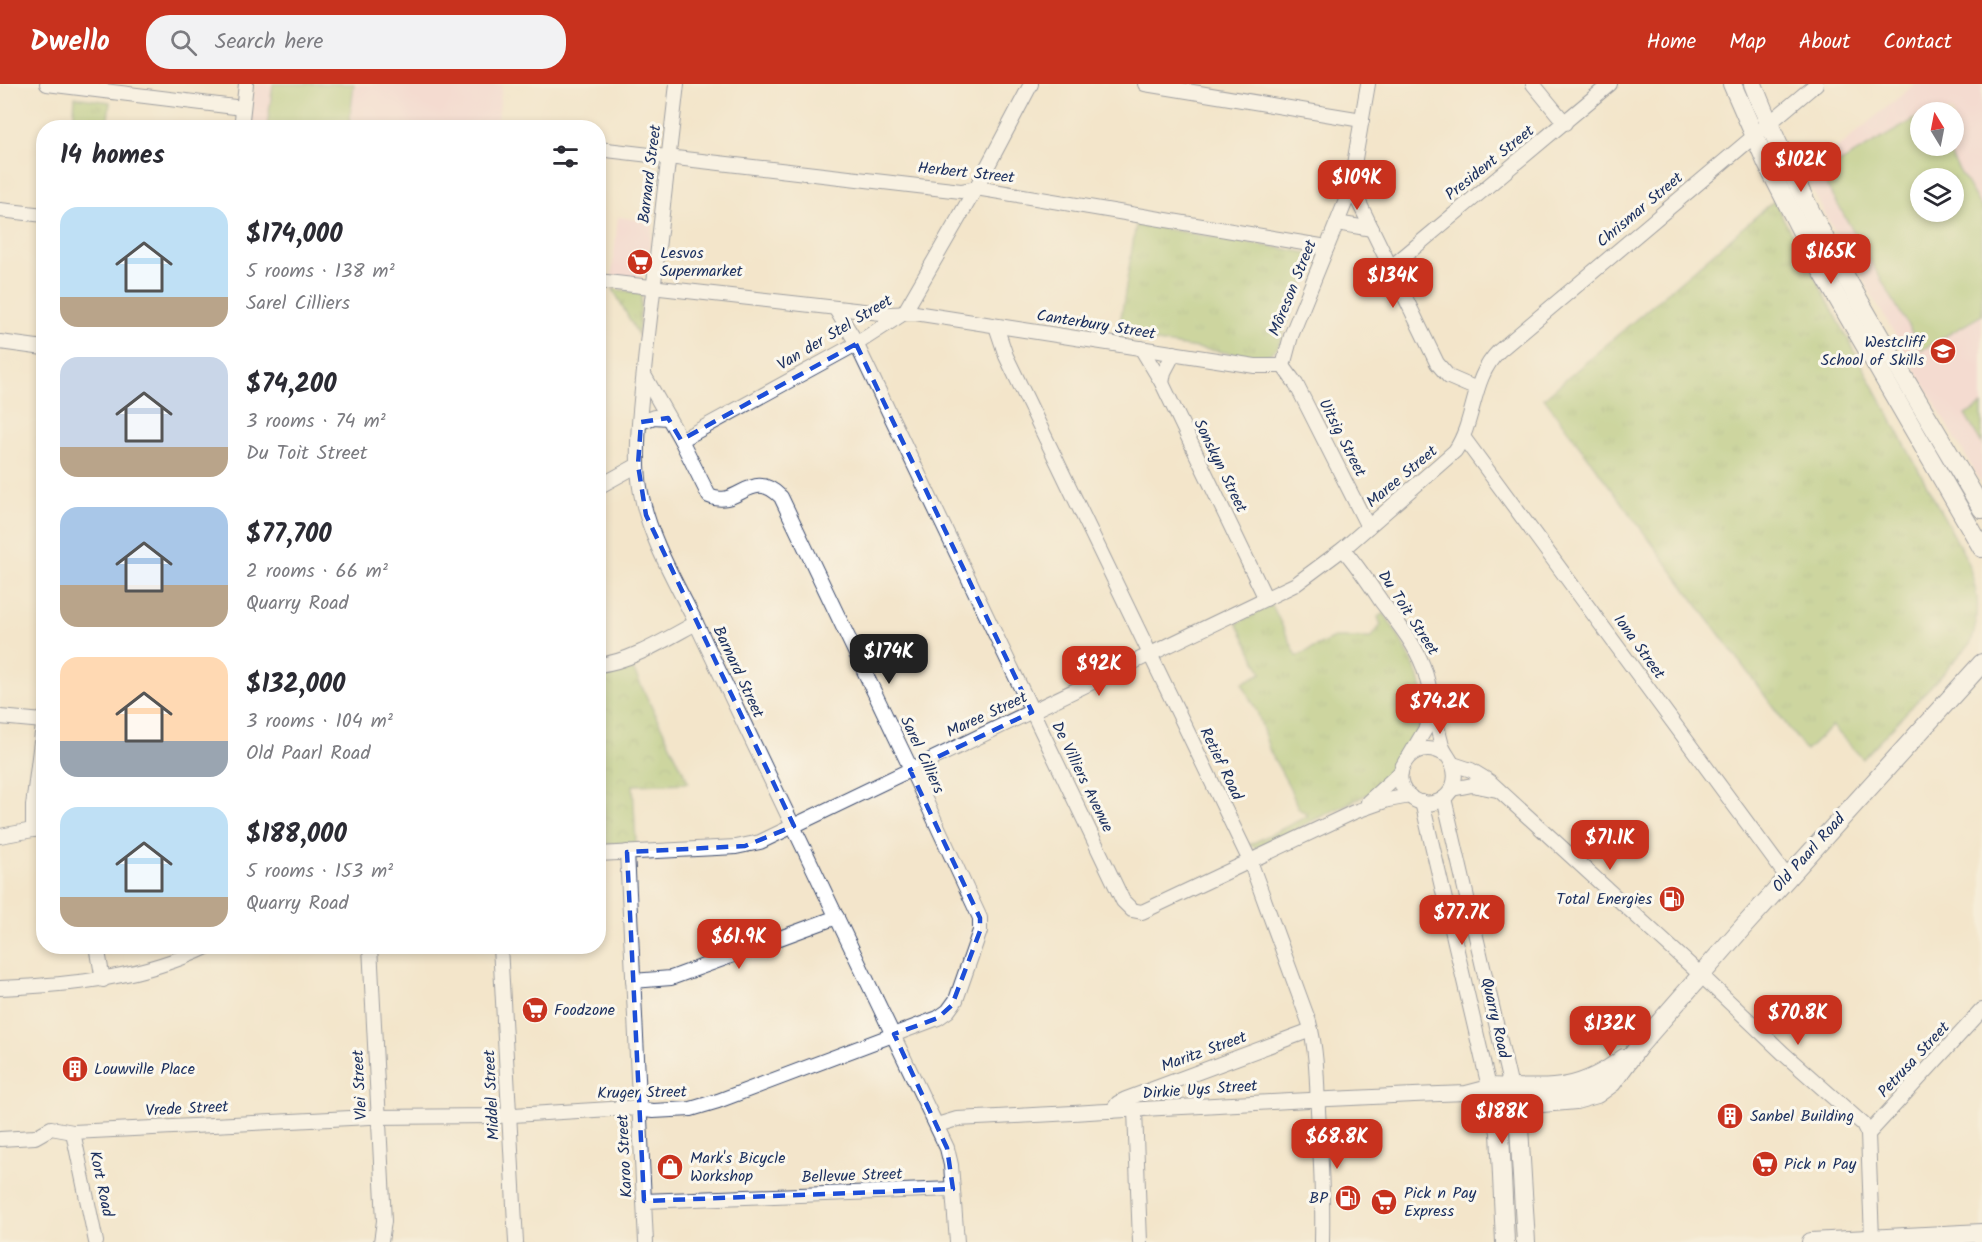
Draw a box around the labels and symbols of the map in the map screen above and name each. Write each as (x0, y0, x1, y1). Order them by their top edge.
north arrow (1910, 102, 1964, 156)
street label: President Street (1440, 119, 1541, 207)
street label: Barnard Street (632, 122, 669, 225)
pin: $102K (1759, 142, 1843, 193)
street label: Herbert Street (916, 155, 1016, 191)
pin: $109K (1315, 160, 1399, 211)
street label: Chrismar Street (1591, 166, 1689, 254)
pin: $165K (1789, 234, 1873, 285)
street label: Môreson Street (1262, 235, 1324, 340)
place label: Lesvos Supermarket (660, 241, 744, 284)
supermarket icon: Lesvos Supermarket (625, 247, 655, 277)
pin: $134K (1351, 258, 1435, 309)
street label: Van der Stel Street (773, 288, 898, 377)
street label: Canterbury Street (1035, 303, 1158, 347)
place label: Westcliff School of Skills (1821, 330, 1926, 373)
school or university icon: Westcliff School of Skills (1928, 336, 1958, 366)
street label: Uitsig Street (1312, 395, 1373, 482)
street label: Sonskyn Street (1186, 415, 1254, 518)
street label: Maree Street (1361, 439, 1444, 514)
street label: Du Toit Street (1371, 565, 1445, 661)
street label: Iona Street (1607, 609, 1672, 685)
street label: Barnard Street (706, 622, 771, 723)
pin: $174K (847, 634, 931, 685)
pin: $92K (1063, 646, 1135, 697)
pin: $74.2K (1391, 684, 1489, 735)
street label: Maree Street (942, 685, 1032, 745)
street label: Sarel Cilliers (893, 712, 951, 798)
street label: De Villiers Avenue (1044, 717, 1120, 837)
street label: Retief Road (1193, 723, 1250, 806)
street label: Old Paarl Road (1766, 807, 1852, 898)
pin: $71.1K (1561, 820, 1659, 871)
fuel station icon: Total Energies (1657, 884, 1687, 914)
place label: Total Energies (1556, 887, 1652, 912)
pin: $77.7K (1413, 895, 1511, 946)
pin: $61.9K (690, 919, 788, 970)
street label: Quarry Road (1474, 975, 1517, 1062)
supermarket icon: Foodzone (520, 995, 550, 1025)
pin: $70.8K (1749, 995, 1847, 1046)
place label: Foodzone (554, 998, 615, 1023)
pin: $132K (1568, 1006, 1652, 1057)
street label: Petrusa Street (1872, 1016, 1957, 1104)
street label: Maritz Street (1158, 1025, 1251, 1079)
street label: Vlei Street (346, 1048, 374, 1121)
street label: Middel Street (477, 1048, 507, 1141)
building icon: Louwville Place (60, 1054, 90, 1084)
place label: Louwville Place (94, 1057, 195, 1082)
street label: Dirkie Uys Street (1142, 1073, 1259, 1106)
street label: Kruger Street (597, 1080, 688, 1106)
street label: Vrede Street (145, 1094, 230, 1124)
pin: $188K (1460, 1094, 1544, 1145)
building icon: Sanbel Building (1715, 1101, 1745, 1131)
place label: Sanbel Building (1750, 1104, 1854, 1129)
street label: Karoo Street (610, 1113, 640, 1198)
pin: $68.8K (1288, 1119, 1386, 1170)
place label: Mark's Bicycle Workshop (690, 1146, 785, 1189)
street label: Kort Road (82, 1149, 120, 1220)
supermarket icon: Pick n Pay (1750, 1149, 1780, 1179)
shop icon: Mark's Bicycle Workshop (655, 1152, 685, 1182)
place label: Pick n Pay (1784, 1152, 1857, 1177)
street label: Bellevue Street (801, 1162, 904, 1190)
place label: Pick n Pay Express (1404, 1181, 1477, 1224)
fuel station icon: BP (1333, 1183, 1363, 1213)
place label: BP (1309, 1186, 1328, 1211)
supermarket icon: Pick n Pay Express (1369, 1187, 1399, 1217)

